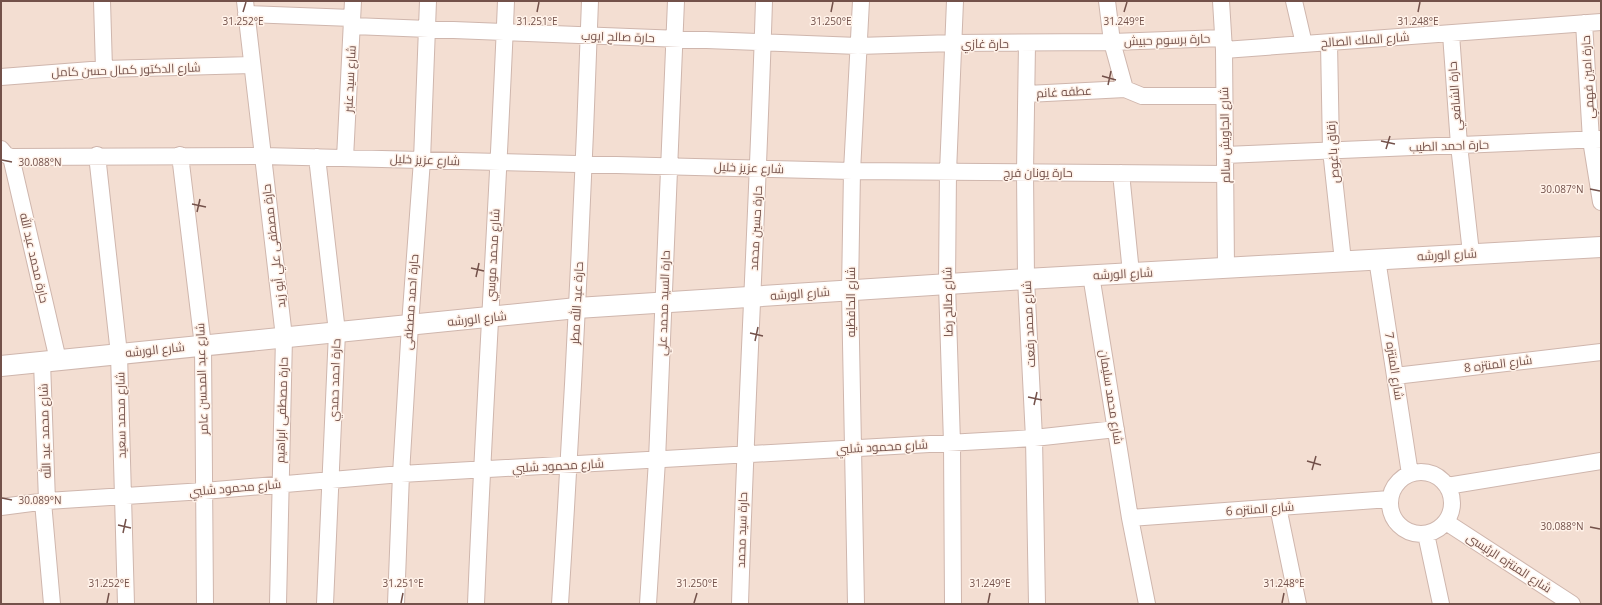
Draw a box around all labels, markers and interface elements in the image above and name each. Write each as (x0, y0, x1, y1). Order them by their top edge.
text: 31.252°E (222, 14, 264, 28)
text: 31.251°E (516, 14, 558, 28)
text: 31.250°E (810, 14, 852, 28)
text: 31.249°E (1103, 14, 1145, 28)
text: 31.248°E (1397, 14, 1439, 28)
street label: حارة صالح ايوب (581, 27, 655, 46)
street label: شارع الملك الصالح (1320, 28, 1410, 51)
street label: حارة برسوم حبيش (1123, 29, 1210, 50)
street label: حارة غازي (961, 35, 1009, 54)
street label: حارة امين فهمي (1577, 35, 1600, 119)
street label: شارع سيد عنبر (339, 45, 360, 114)
street label: شارع الدكتور كمال حسن كامل (51, 58, 201, 81)
street label: حارة الشافعي (1444, 61, 1467, 131)
street label: عطفه غانم (1036, 82, 1092, 101)
street label: شارع الجاويش سالم (1215, 87, 1234, 183)
street label: زقاق باغوص (1322, 120, 1343, 184)
street label: حارة احمد الطيب (1409, 136, 1489, 155)
street label: شارع عزيز خليل (390, 150, 460, 169)
text: 30.088°N (18, 155, 62, 169)
street label: شارع عزيز خليل (714, 158, 784, 177)
street label: حارة يونان فرج (1003, 164, 1073, 181)
text: 30.087°N (1540, 182, 1584, 196)
street label: حارة مصطفى علي أبو زيد (257, 183, 292, 309)
street label: حارة حسين محمد (745, 185, 766, 271)
street label: شارع محمد موسي (482, 208, 505, 302)
street label: حارة محمد عبد الله (16, 211, 53, 305)
street label: شارع الورشه (1417, 244, 1477, 265)
street label: حارة السيد محمد علي (653, 250, 676, 356)
street label: حارة احمد مصطفى (399, 253, 422, 351)
street label: حارة عبد الله مطر (566, 261, 587, 346)
street label: شارع الورشه (1093, 263, 1153, 284)
street label: شارع الحافظيه (842, 267, 859, 337)
street label: شارع صالح رضا (938, 267, 957, 337)
street label: شارع محمد رفعت (1018, 280, 1039, 368)
street label: شارع الورشه (770, 283, 830, 304)
street label: شارع الورشه (446, 307, 508, 330)
street label: شارع عبد المحسن عامر (191, 323, 212, 436)
street label: شارع المنتزه 7 (1381, 331, 1408, 401)
street label: شارع الورشه (124, 338, 186, 361)
street label: حارة احمد حمدي (325, 338, 346, 422)
street label: شارع محمد سليمان (1096, 348, 1127, 446)
street label: شارع المنتزه 8 (1463, 351, 1533, 376)
street label: حارة مصطفى ابراهيم (271, 357, 292, 463)
street label: شارع محمد سعيد (111, 372, 130, 458)
street label: شارع محمد عبد الله (34, 383, 55, 479)
street label: شارع محمود شلبي (835, 436, 929, 459)
street label: شارع محمود شلبي (511, 455, 605, 478)
street label: شارع محمود شلبي (188, 475, 282, 502)
street label: حارة سيد محمد (732, 492, 751, 568)
text: 30.089°N (18, 493, 62, 507)
street label: شارع المنتزه 6 (1225, 498, 1295, 519)
text: 30.088°N (1540, 519, 1584, 533)
street label: شارع المنتزه الرئيسى (1463, 529, 1555, 597)
text: 31.252°E (88, 576, 130, 590)
text: 31.251°E (382, 576, 424, 590)
text: 31.250°E (676, 576, 718, 590)
text: 31.249°E (969, 576, 1011, 590)
text: 31.248°E (1263, 576, 1305, 590)

